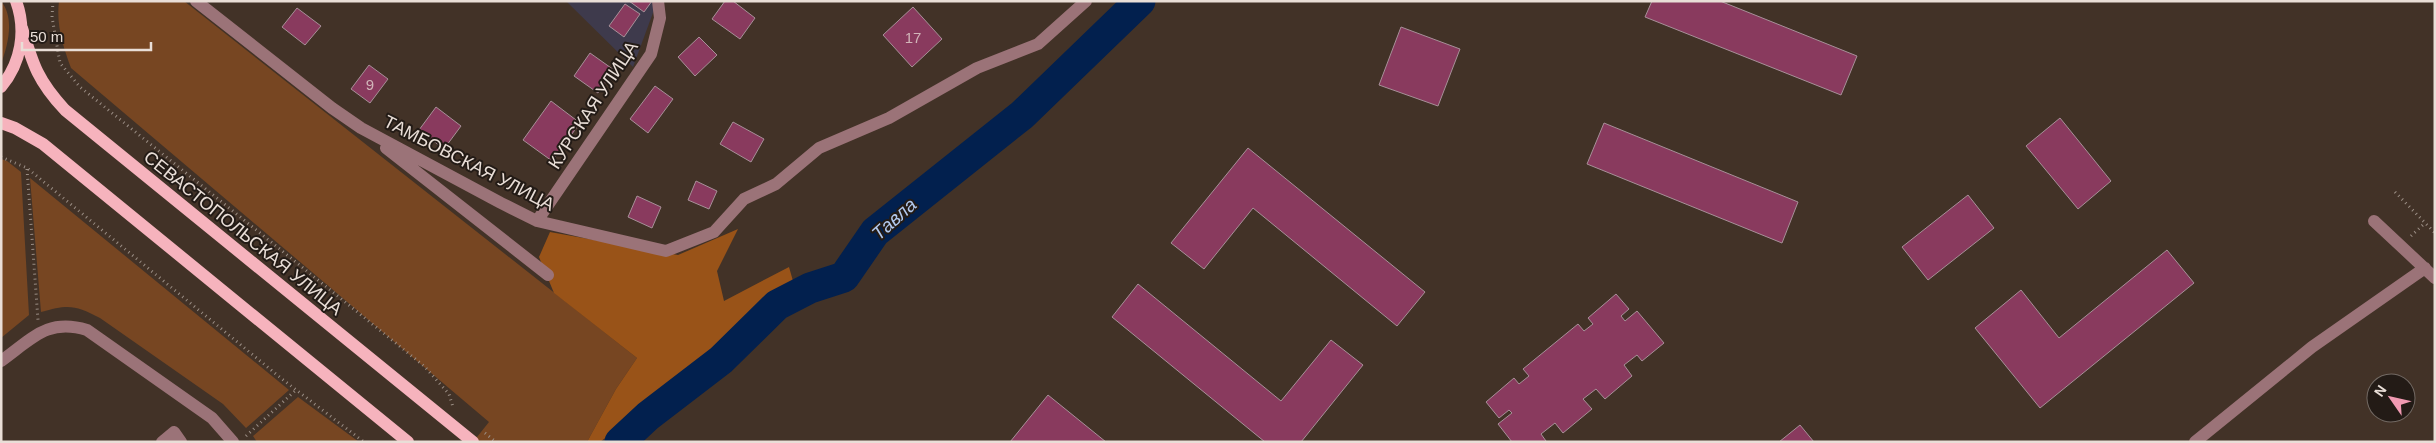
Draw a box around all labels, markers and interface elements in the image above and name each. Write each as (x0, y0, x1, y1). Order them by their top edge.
scale bar (22, 20, 151, 52)
text: 50 m (30, 28, 63, 45)
house number: 17 (905, 29, 921, 46)
street label: КУРСКАЯ УЛИЦА (544, 37, 642, 173)
house number: 9 (366, 76, 374, 93)
street label: ТАМБОВСКАЯ УЛИЦА (380, 111, 558, 215)
street label: СЕВАСТОПОЛЬСКАЯ УЛИЦА (140, 147, 346, 319)
water label: Тавла (868, 194, 920, 244)
north arrow (2366, 373, 2416, 423)
text: N (2371, 382, 2390, 399)

